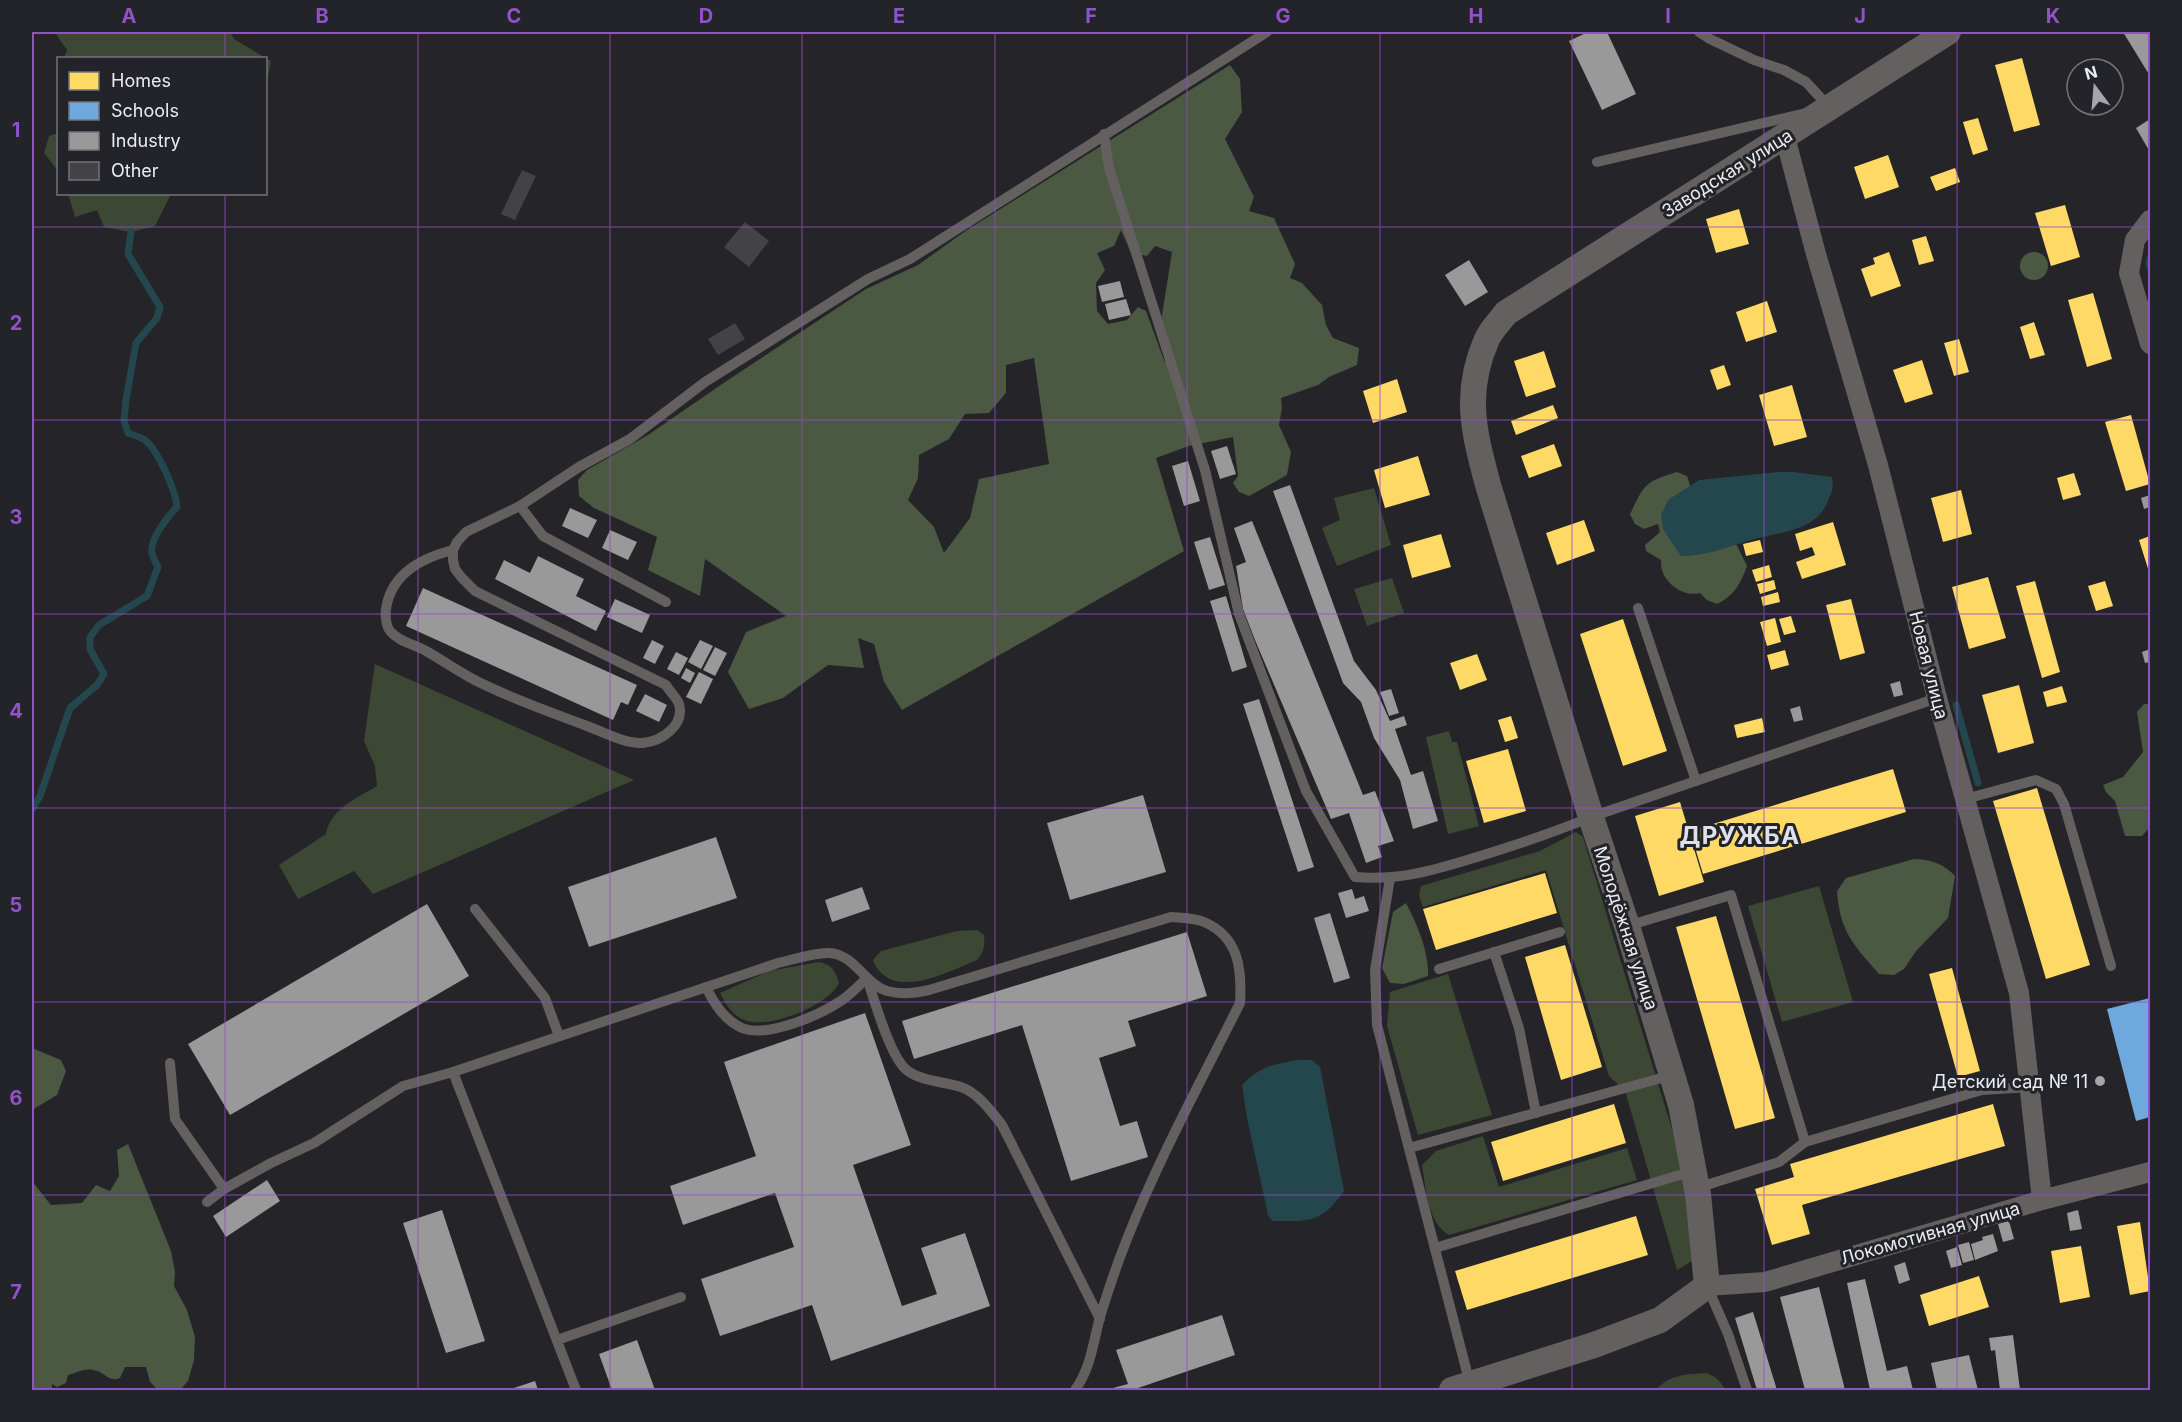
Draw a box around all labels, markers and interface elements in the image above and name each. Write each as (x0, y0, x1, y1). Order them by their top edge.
text: A (122, 4, 137, 28)
text: B (315, 4, 329, 28)
text: C (507, 4, 521, 28)
text: D (699, 4, 713, 28)
text: E (893, 4, 905, 28)
text: F (1085, 4, 1097, 28)
text: G (1275, 4, 1291, 28)
text: H (1469, 4, 1483, 28)
text: I (1665, 4, 1671, 28)
text: J (1854, 4, 1866, 28)
text: K (2046, 4, 2060, 28)
legend (57, 57, 267, 195)
north arrow (2065, 57, 2125, 117)
text: N (2082, 61, 2099, 84)
text: Homes (111, 70, 171, 91)
text: Schools (111, 100, 179, 121)
text: 1 (12, 118, 20, 142)
street label: Заводская улица (1658, 124, 1796, 222)
text: Industry (111, 130, 181, 151)
text: Other (111, 160, 159, 181)
text: 2 (10, 311, 22, 335)
text: 3 (10, 505, 22, 529)
street label: Новая улица (1905, 609, 1953, 721)
text: 4 (9, 699, 23, 723)
district label: ДРУЖБА (1679, 821, 1801, 850)
street label: Молодёжная улица (1590, 843, 1662, 1013)
text: 5 (10, 893, 22, 917)
place label: Детский сад № 11 (1932, 1071, 2088, 1092)
marker: Детский сад № 11 (2093, 1074, 2107, 1088)
text: 6 (10, 1086, 23, 1110)
street label: Локомотивная улица (1838, 1197, 2022, 1269)
text: 7 (10, 1280, 22, 1304)

